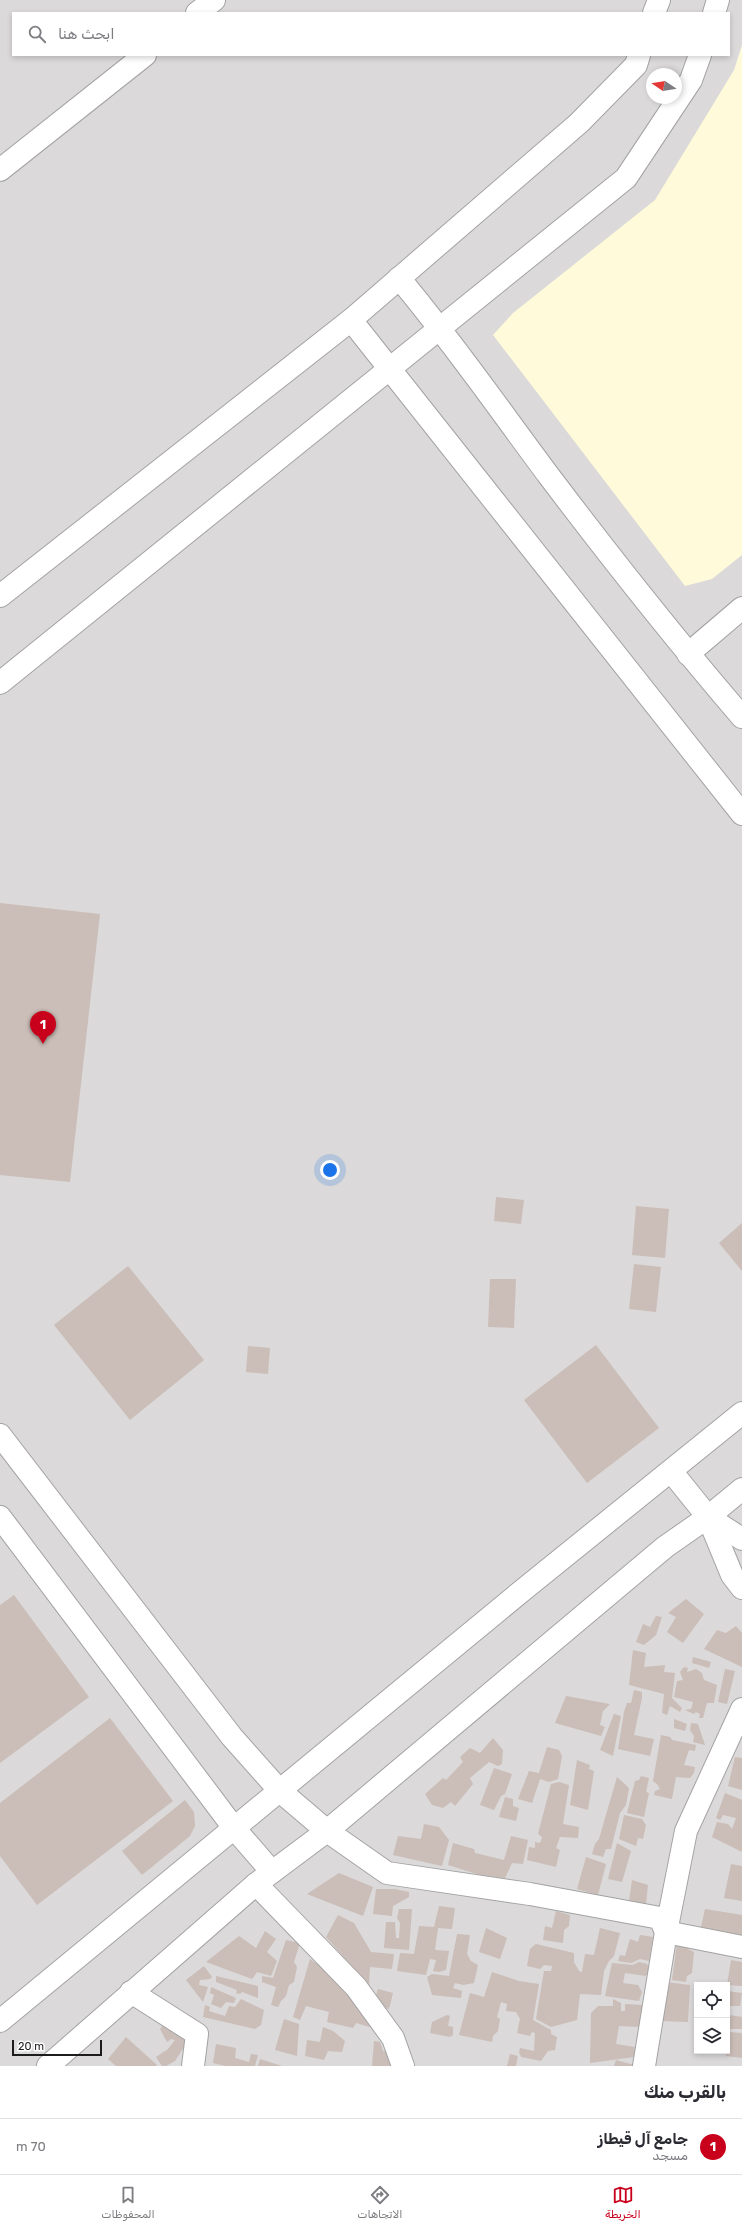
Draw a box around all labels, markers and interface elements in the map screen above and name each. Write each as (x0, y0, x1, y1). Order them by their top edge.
search box (12, 12, 730, 56)
icon: search (26, 23, 48, 45)
text: ابحث هنا (58, 25, 115, 43)
north arrow (646, 68, 682, 104)
pin: 1 (30, 1011, 56, 1044)
your location (320, 1160, 340, 1180)
map controls (694, 1982, 730, 2054)
button: locate (694, 1982, 730, 2018)
button: layers (694, 2018, 730, 2054)
scale bar (12, 2038, 102, 2057)
text: 20 m (18, 2040, 44, 2053)
text: بالقرب منك (644, 2082, 726, 2102)
text: جامع آل قيطاز (598, 2130, 688, 2148)
text: 70 m (16, 2139, 46, 2154)
text: 1 (710, 2139, 716, 2154)
text: مسجد (652, 2148, 688, 2163)
tab: المحفوظات (101, 2184, 155, 2221)
tab: الاتجاهات (357, 2184, 402, 2221)
tab: الخريطة (605, 2184, 641, 2221)

